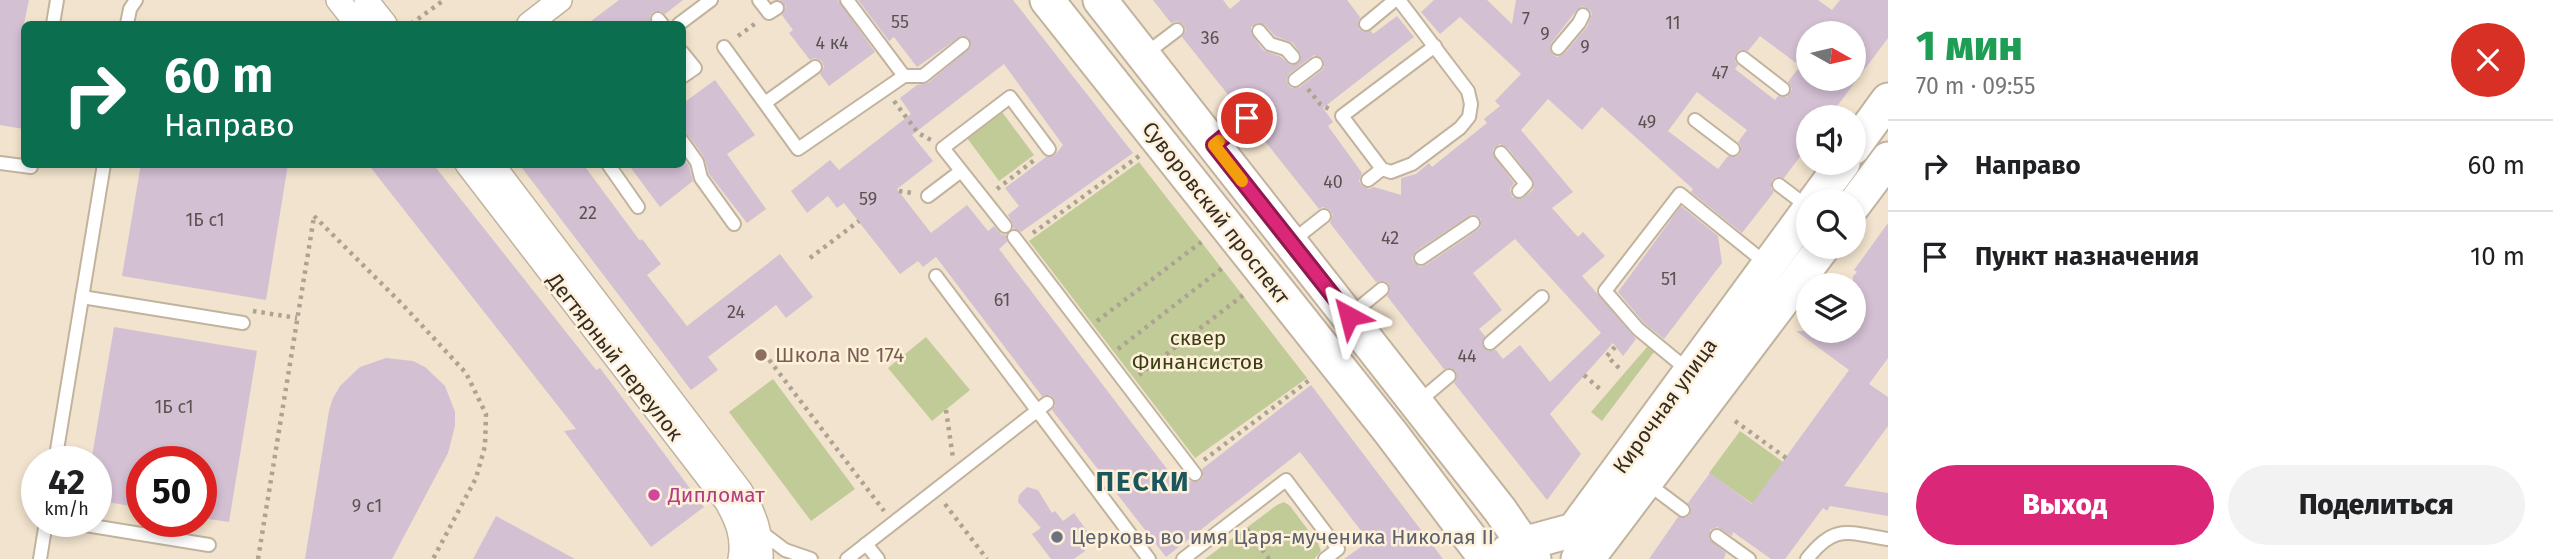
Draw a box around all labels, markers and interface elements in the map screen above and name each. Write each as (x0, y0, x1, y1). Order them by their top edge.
house number: 7 (1522, 8, 1530, 30)
house number: 55 (891, 11, 909, 33)
house number: 11 (1665, 12, 1681, 34)
north arrow (1796, 21, 1866, 91)
map controls (1796, 21, 1866, 343)
text: 1 мин (1916, 21, 2023, 71)
house number: 9 (1540, 23, 1550, 45)
button: close (2451, 23, 2525, 97)
house number: 36 (1201, 27, 1219, 49)
house number: 4 к4 (816, 32, 849, 54)
house number: 9 (1580, 36, 1590, 58)
text: 60 m (164, 46, 273, 105)
icon: right (49, 49, 140, 140)
house number: 47 (1711, 62, 1729, 84)
text: 70 m · 09:55 (1916, 72, 2036, 100)
pin (1217, 88, 1277, 148)
icon: arrive (1228, 99, 1266, 137)
button: sound (1796, 105, 1866, 175)
text: Направо (164, 106, 295, 144)
house number: 49 (1638, 111, 1656, 133)
street label: Суворовский проспект (1137, 116, 1296, 310)
icon: right (1916, 147, 1954, 185)
text: Направо (1975, 150, 2081, 181)
text: 60 m (2467, 150, 2525, 181)
house number: 40 (1323, 171, 1343, 193)
house number: 59 (859, 188, 877, 210)
button: search (1796, 189, 1866, 259)
house number: 22 (579, 202, 597, 224)
house number: 1Б с1 (185, 209, 225, 231)
house number: 42 (1381, 227, 1399, 249)
icon: arrive (1916, 238, 1954, 276)
text: Пункт назначения (1975, 241, 2199, 272)
text: 10 m (2470, 241, 2525, 272)
street label: Дегтярный переулок (541, 267, 689, 446)
house number: 51 (1661, 268, 1677, 290)
button: layers (1796, 273, 1866, 343)
position arrow (1312, 279, 1386, 353)
house number: 61 (994, 289, 1010, 311)
house number: 24 (727, 301, 745, 323)
park label: сквер Финансистов (1132, 325, 1264, 375)
street label: Кирочная улица (1607, 333, 1723, 479)
place label: Школа № 174 (775, 342, 904, 368)
house number: 44 (1457, 345, 1477, 367)
marker: Школа № 174 (753, 347, 769, 363)
house number: 1Б с1 (154, 396, 194, 418)
speed limit sign: 50 (126, 446, 217, 537)
text: 42 (48, 461, 85, 503)
district label: ПЕСКИ (1095, 465, 1191, 498)
button: Выход (1916, 465, 2214, 545)
button: Поделиться (2228, 465, 2525, 545)
place label: Дипломат (667, 482, 765, 508)
marker: Дипломат (646, 487, 662, 503)
house number: 9 с1 (352, 495, 382, 517)
text: km/h (44, 498, 89, 520)
place label: Церковь во имя Царя-мученика Николая II (1071, 524, 1494, 550)
marker: Церковь во имя Царя-мученика Николая II (1049, 529, 1065, 545)

